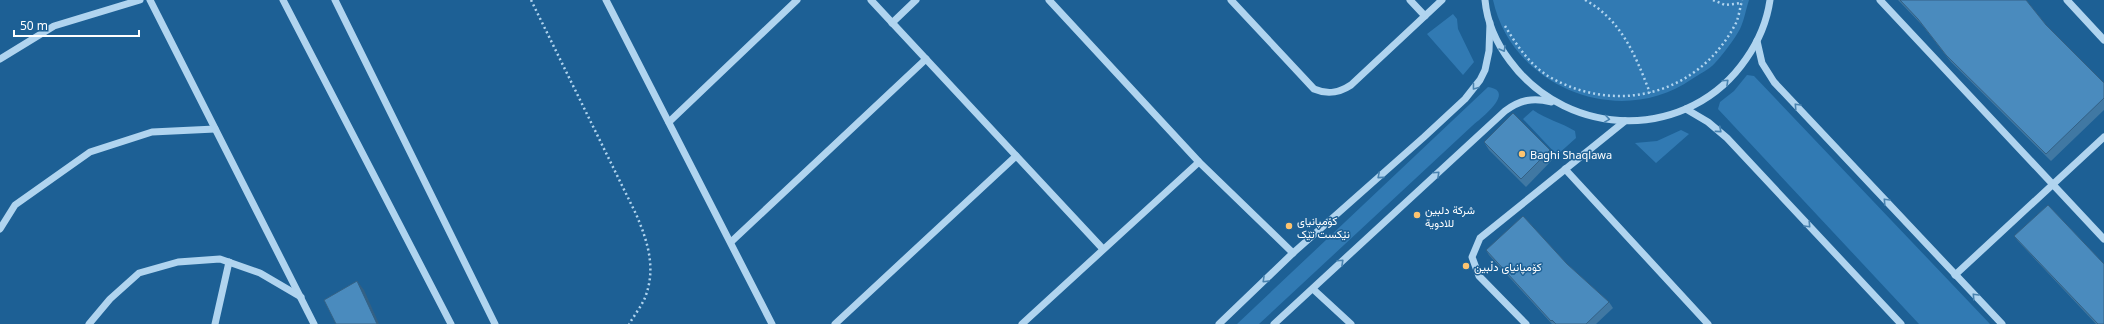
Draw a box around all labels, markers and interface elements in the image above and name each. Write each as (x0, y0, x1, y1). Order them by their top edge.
scale bar (14, 12, 139, 38)
text: 50 m (20, 17, 48, 34)
one-way arrow (1498, 45, 1505, 53)
one-way arrow (1722, 80, 1729, 87)
one-way arrow (1472, 82, 1479, 89)
one-way arrow (1794, 103, 1802, 111)
one-way arrow (1604, 115, 1610, 123)
one-way arrow (1714, 126, 1721, 133)
place label: Baghi Shaqlawa (1530, 147, 1612, 162)
marker: Baghi Shaqlawa (1517, 149, 1527, 159)
one-way arrow (1378, 171, 1385, 178)
one-way arrow (1432, 171, 1440, 179)
one-way arrow (1883, 198, 1891, 206)
place label: شركة دلبين للادوية (1425, 202, 1475, 230)
marker: شركة دلبين للادوية (1412, 210, 1422, 220)
place label: کۆمپانیای نێکست تێک (1297, 213, 1350, 241)
one-way arrow (1803, 220, 1810, 227)
marker: کۆمپانیای نێکست تێک (1284, 221, 1294, 231)
one-way arrow (1336, 259, 1344, 267)
place label: کۆمپانیای دڵبین (1474, 259, 1542, 275)
marker: کۆمپانیای دڵبین (1461, 261, 1471, 271)
one-way arrow (1262, 275, 1270, 283)
one-way arrow (1972, 293, 1980, 301)

